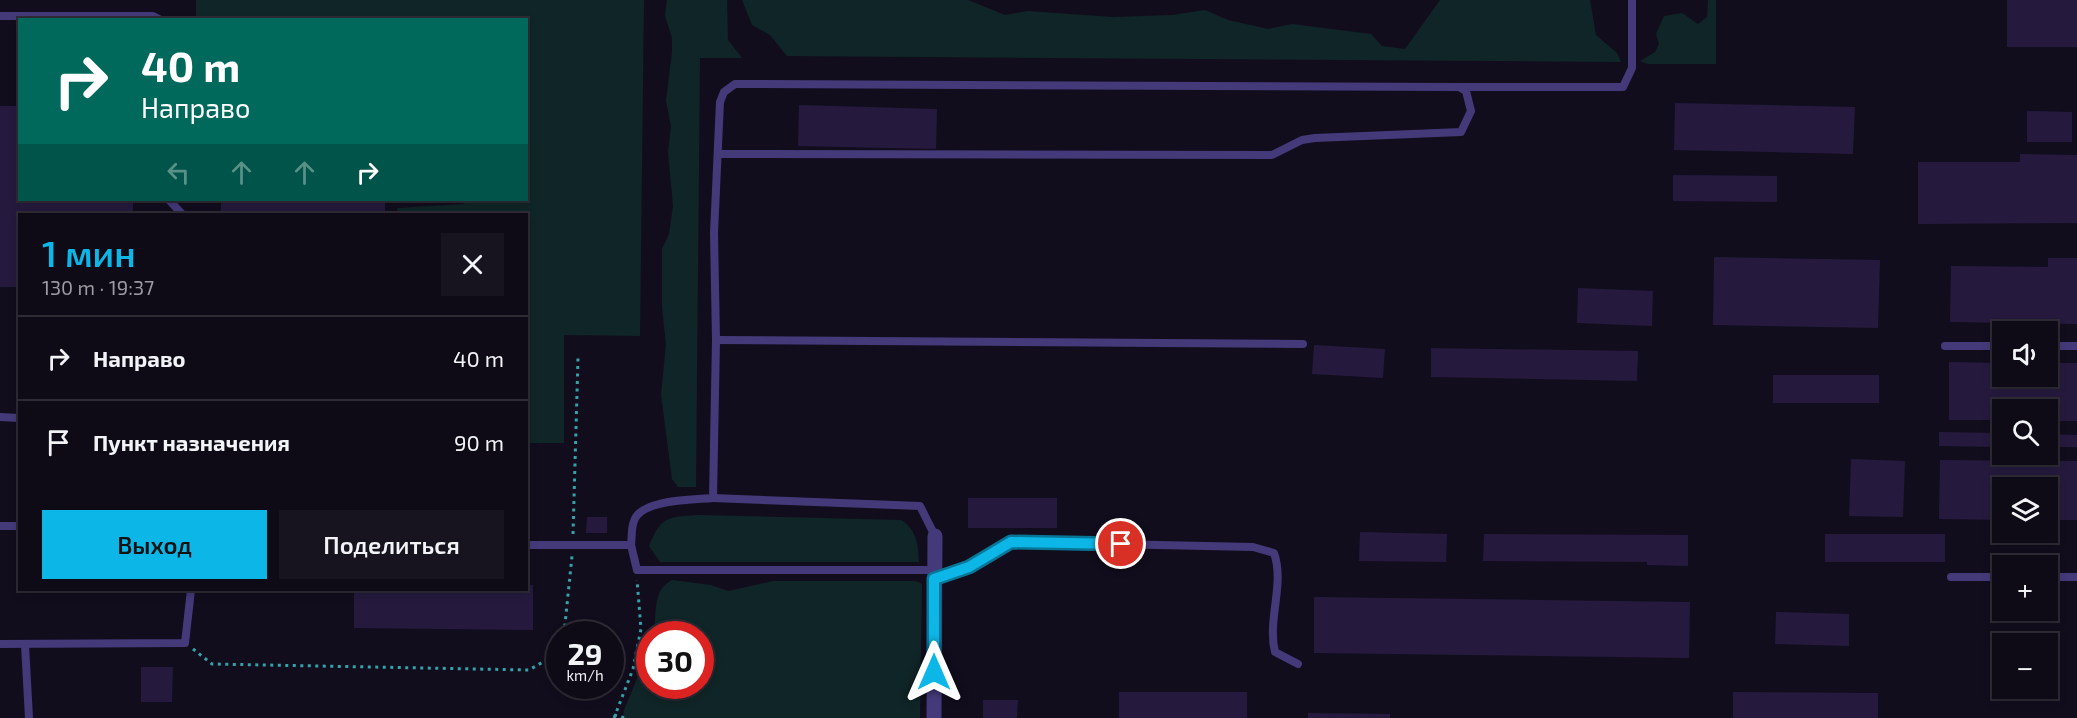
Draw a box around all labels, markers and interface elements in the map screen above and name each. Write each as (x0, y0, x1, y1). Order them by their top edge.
text: 40 m (141, 40, 240, 90)
icon: right (42, 42, 120, 120)
text: Направо (141, 91, 250, 123)
icon: left (162, 156, 195, 189)
icon: ahead (225, 156, 258, 189)
icon: ahead (288, 156, 321, 189)
icon: right (351, 156, 384, 189)
text: 1 мин (42, 231, 136, 274)
button: close (441, 233, 504, 296)
text: 130 m · 19:37 (42, 275, 154, 299)
map controls (1992, 321, 2058, 699)
button: sound (1992, 321, 2058, 387)
icon: right (42, 342, 75, 375)
text: Направо (93, 345, 186, 371)
text: 40 m (453, 345, 504, 371)
button: search (1992, 399, 2058, 465)
icon: arrive (42, 426, 75, 459)
text: Пункт назначения (93, 429, 290, 455)
text: 90 m (454, 429, 504, 455)
button: layers (1992, 477, 2058, 543)
button: Выход (42, 510, 267, 579)
button: Поделиться (279, 510, 504, 579)
pin (1095, 518, 1146, 569)
icon: arrive (1104, 527, 1137, 560)
button: + (1992, 555, 2058, 621)
speed limit sign: 30 (636, 621, 714, 699)
button: − (1992, 633, 2058, 699)
text: 29 (567, 635, 603, 671)
position arrow (902, 640, 966, 704)
text: km/h (566, 666, 604, 684)

